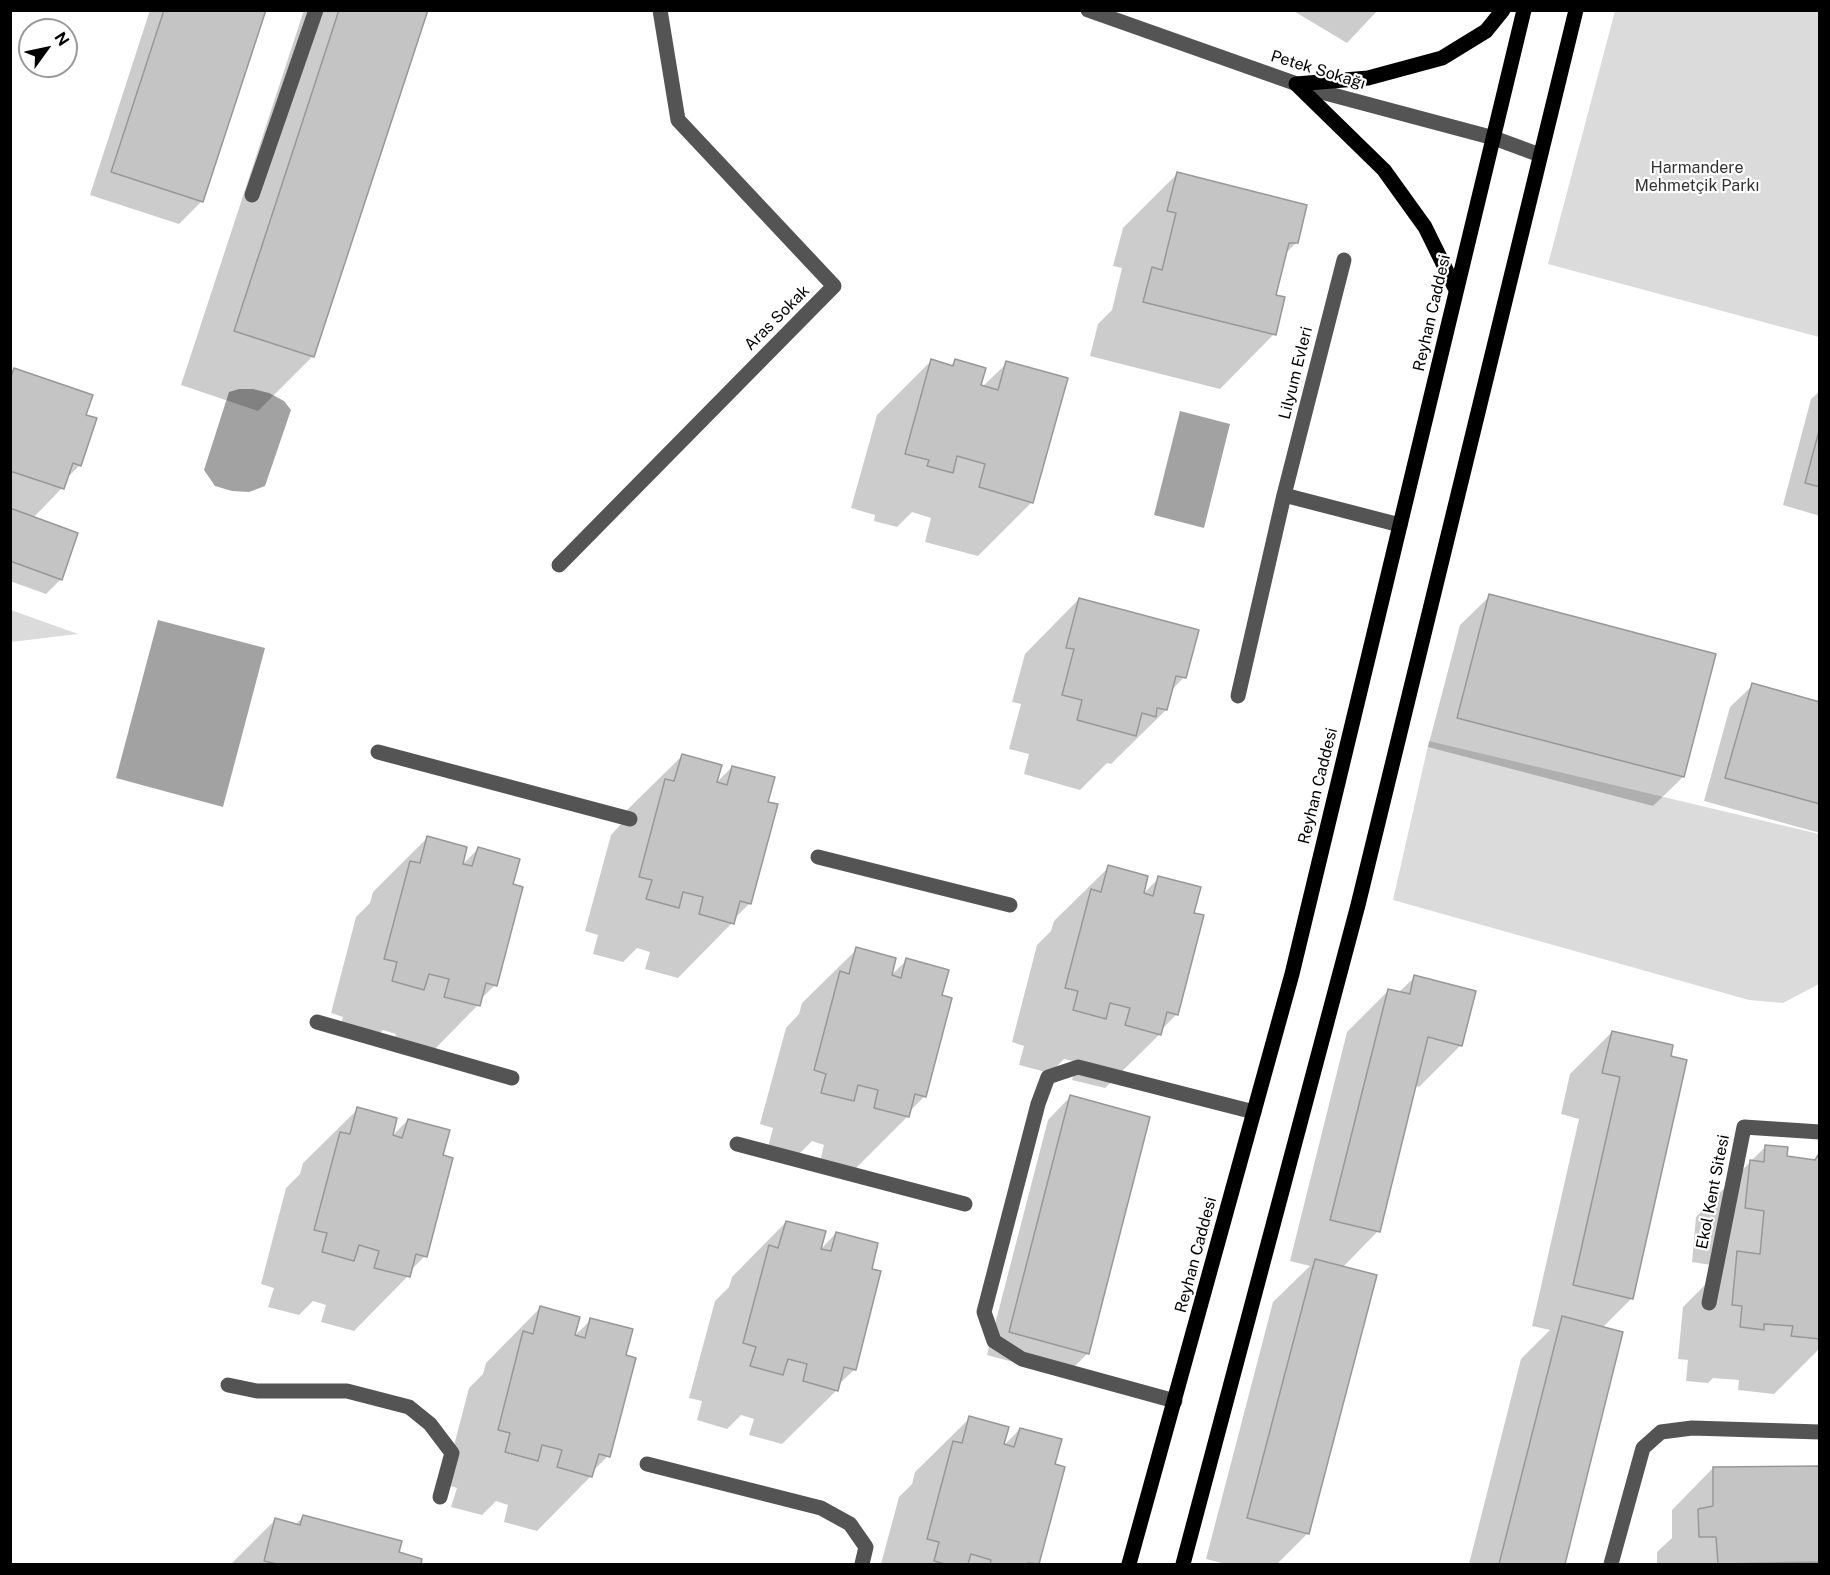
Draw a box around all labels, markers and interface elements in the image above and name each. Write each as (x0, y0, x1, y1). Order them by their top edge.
north arrow (18, 18, 78, 78)
text: N (50, 29, 73, 49)
street label: Petek Sokağı (1268, 47, 1368, 93)
park label: Harmandere Mehmetçik Parkı (1635, 158, 1759, 196)
street label: Reyhan Caddesi (1409, 253, 1455, 373)
street label: Aras Sokak (740, 281, 814, 355)
street label: Lilyum Evleri (1275, 325, 1317, 421)
street label: Reyhan Caddesi (1294, 726, 1342, 846)
street label: Ekol Kent Sitesi (1692, 1133, 1734, 1251)
street label: Reyhan Caddesi (1171, 1195, 1221, 1315)

